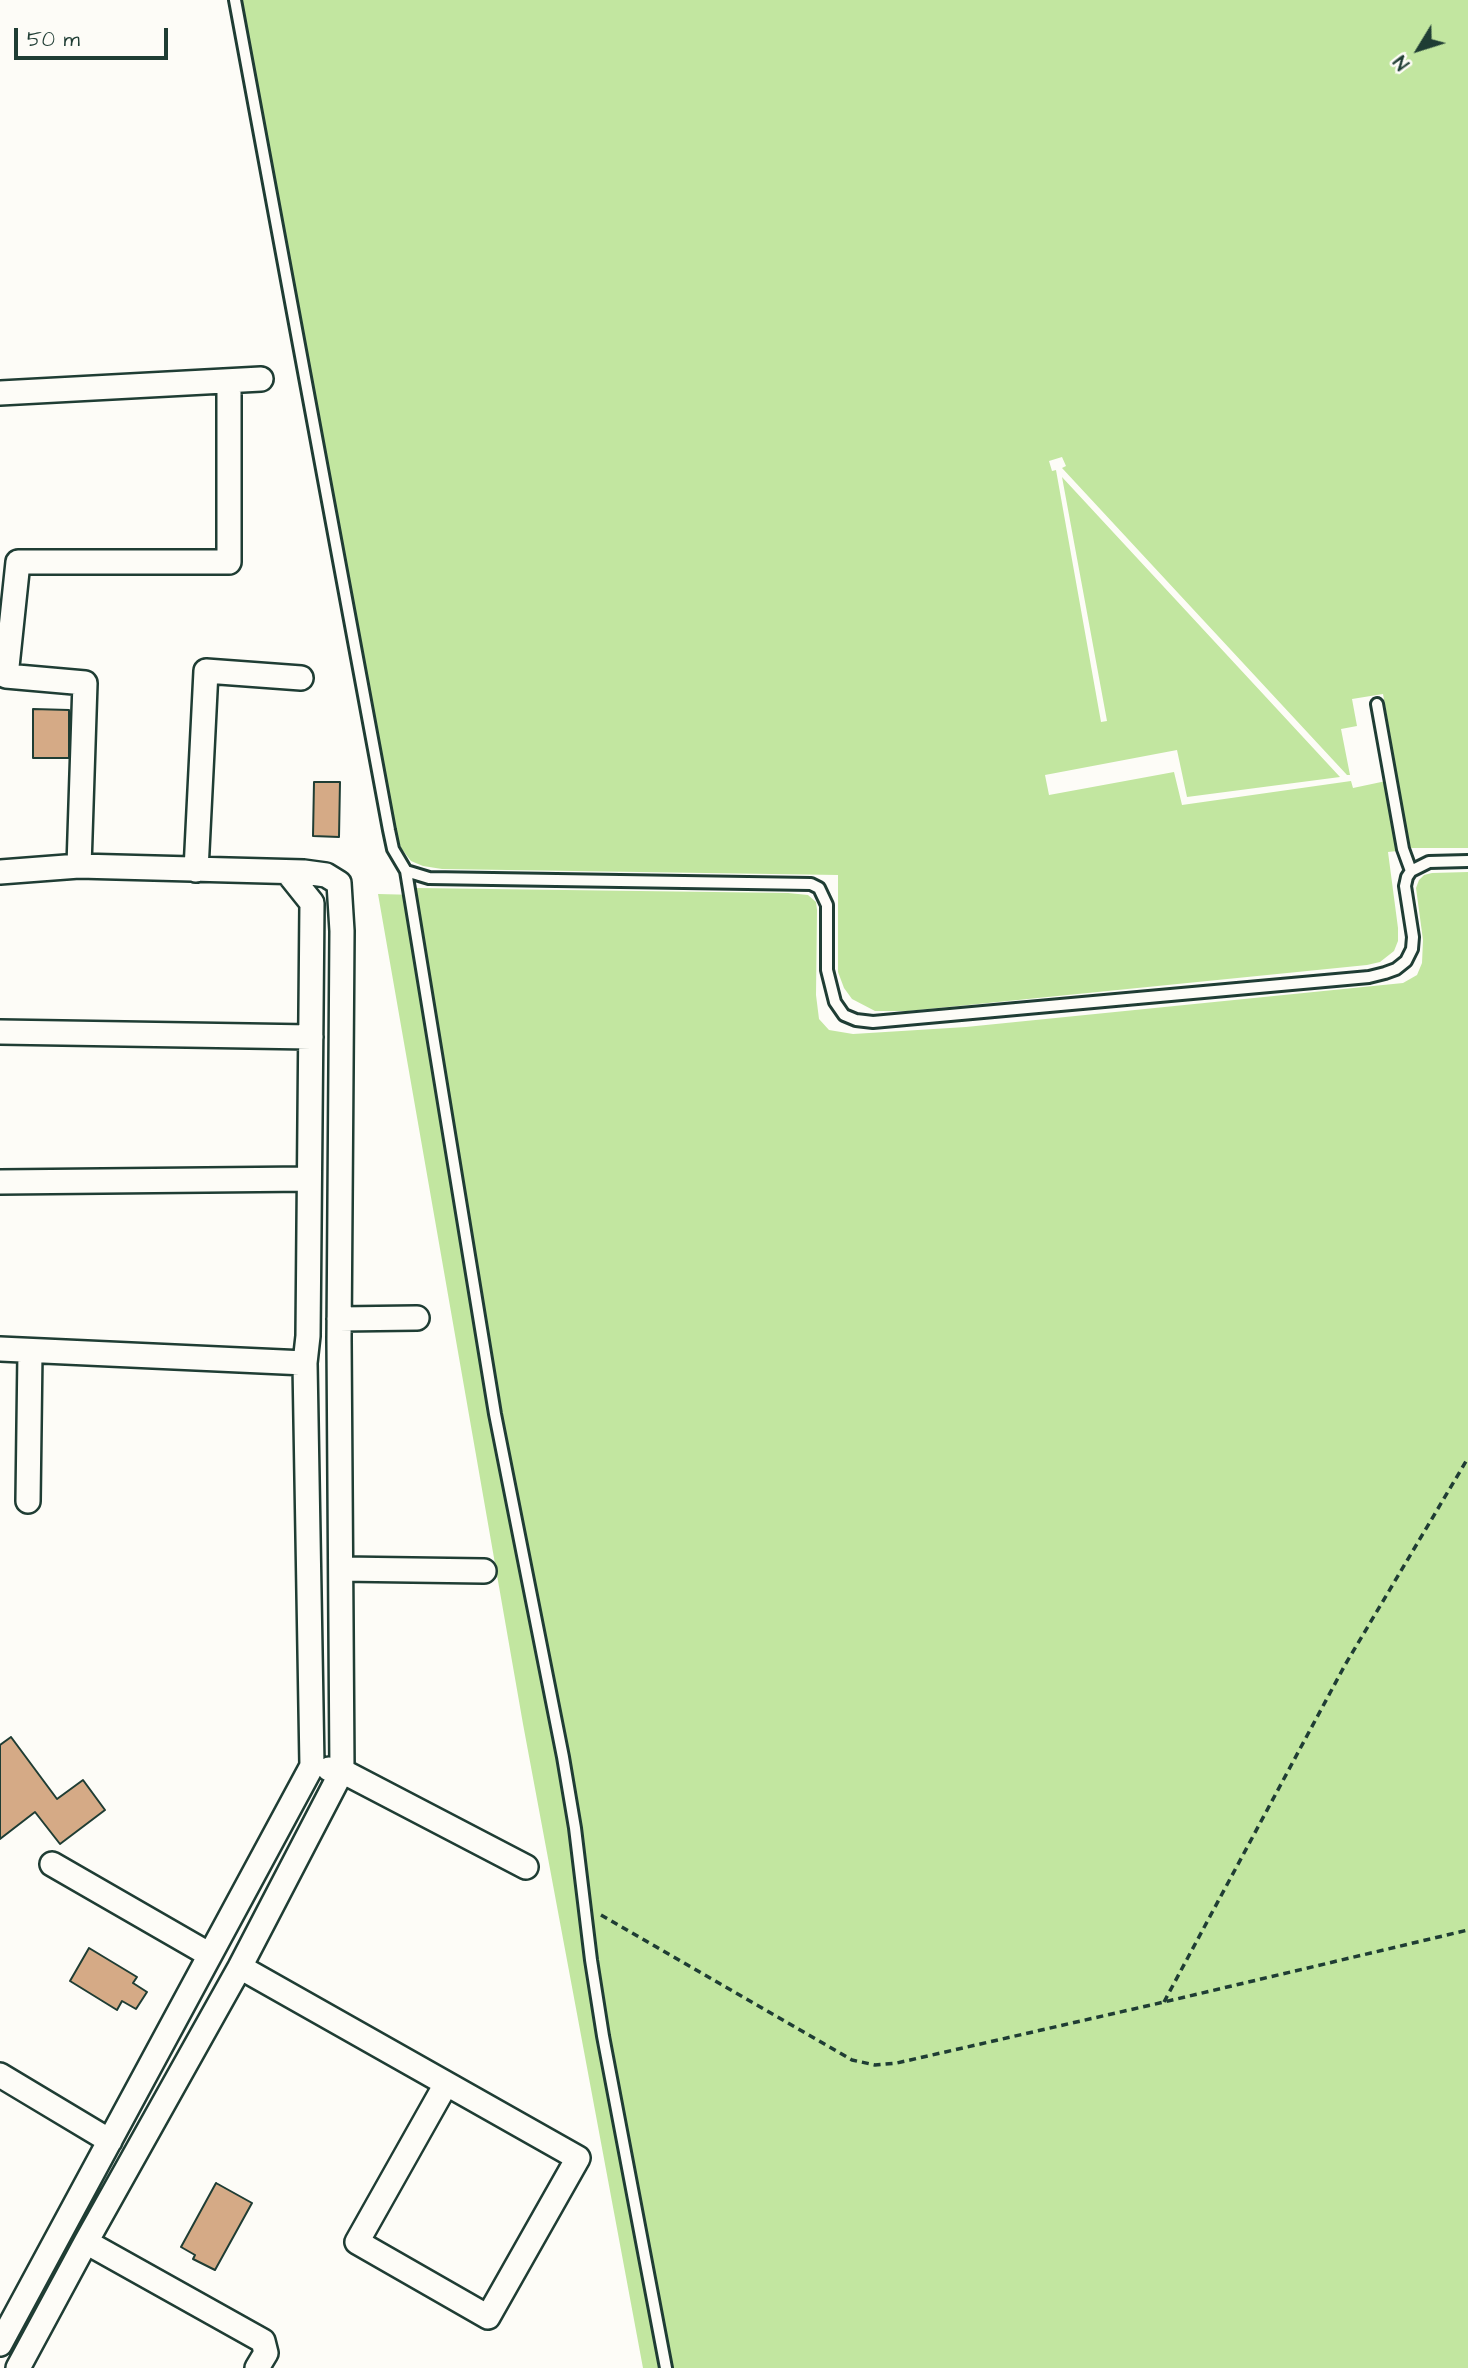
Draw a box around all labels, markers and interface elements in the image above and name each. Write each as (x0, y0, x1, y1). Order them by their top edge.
scale bar (18, 14, 172, 58)
north arrow (1384, 14, 1454, 84)
text: 50 m (27, 25, 80, 54)
text: N (1388, 49, 1416, 75)

